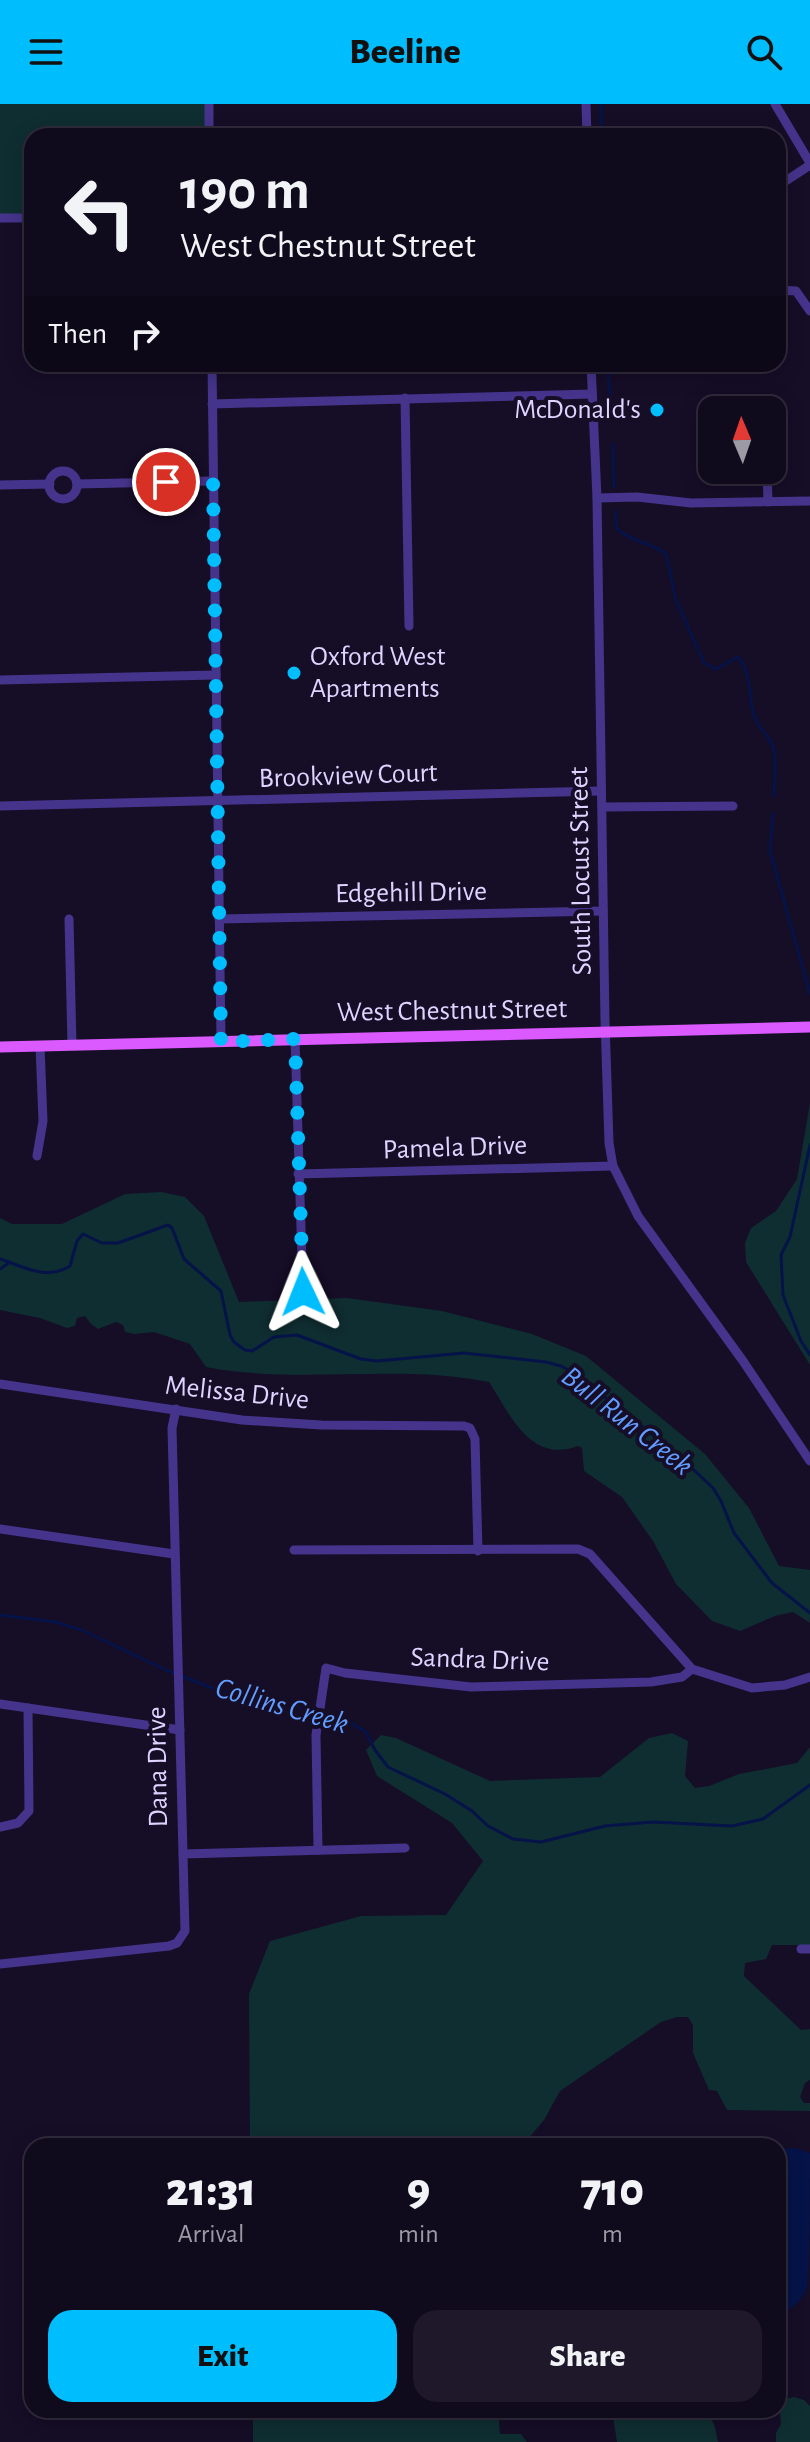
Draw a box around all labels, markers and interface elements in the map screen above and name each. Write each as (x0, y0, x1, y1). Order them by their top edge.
icon: menu (24, 30, 68, 74)
icon: search (742, 30, 786, 74)
text: Beeline (349, 34, 461, 70)
icon: left (48, 160, 152, 264)
text: 190 m (180, 163, 310, 219)
text: West Chestnut Street (180, 228, 476, 264)
icon: right (123, 312, 167, 356)
text: Then (48, 319, 107, 349)
place label: McDonald's (514, 396, 641, 424)
north arrow (698, 396, 786, 484)
map controls (698, 396, 786, 484)
marker: McDonald's (648, 401, 666, 419)
pin (132, 448, 200, 516)
icon: arrive (144, 460, 188, 504)
place label: Oxford West Apartments (310, 643, 446, 703)
marker: Oxford West Apartments (285, 664, 303, 682)
street label: Brookview Court (258, 759, 438, 793)
street label: South Locust Street (565, 766, 597, 976)
street label: Edgehill Drive (335, 878, 487, 908)
street label: West Chestnut Street (337, 995, 567, 1027)
street label: Pamela Drive (382, 1131, 528, 1165)
position arrow (261, 1250, 345, 1334)
water label: Bull Run Creek (556, 1361, 698, 1481)
street label: Melissa Drive (164, 1372, 310, 1414)
street label: Sandra Drive (410, 1644, 550, 1676)
water label: Collins Creek (212, 1673, 352, 1739)
street label: Dana Drive (143, 1706, 173, 1828)
text: 21:31 (166, 2167, 256, 2215)
text: 9 (407, 2167, 430, 2215)
text: 710 (580, 2167, 644, 2215)
text: Arrival (178, 2221, 244, 2247)
text: min (398, 2221, 439, 2247)
text: m (602, 2221, 623, 2247)
button: Exit (48, 2310, 397, 2402)
button: Share (413, 2310, 762, 2402)

